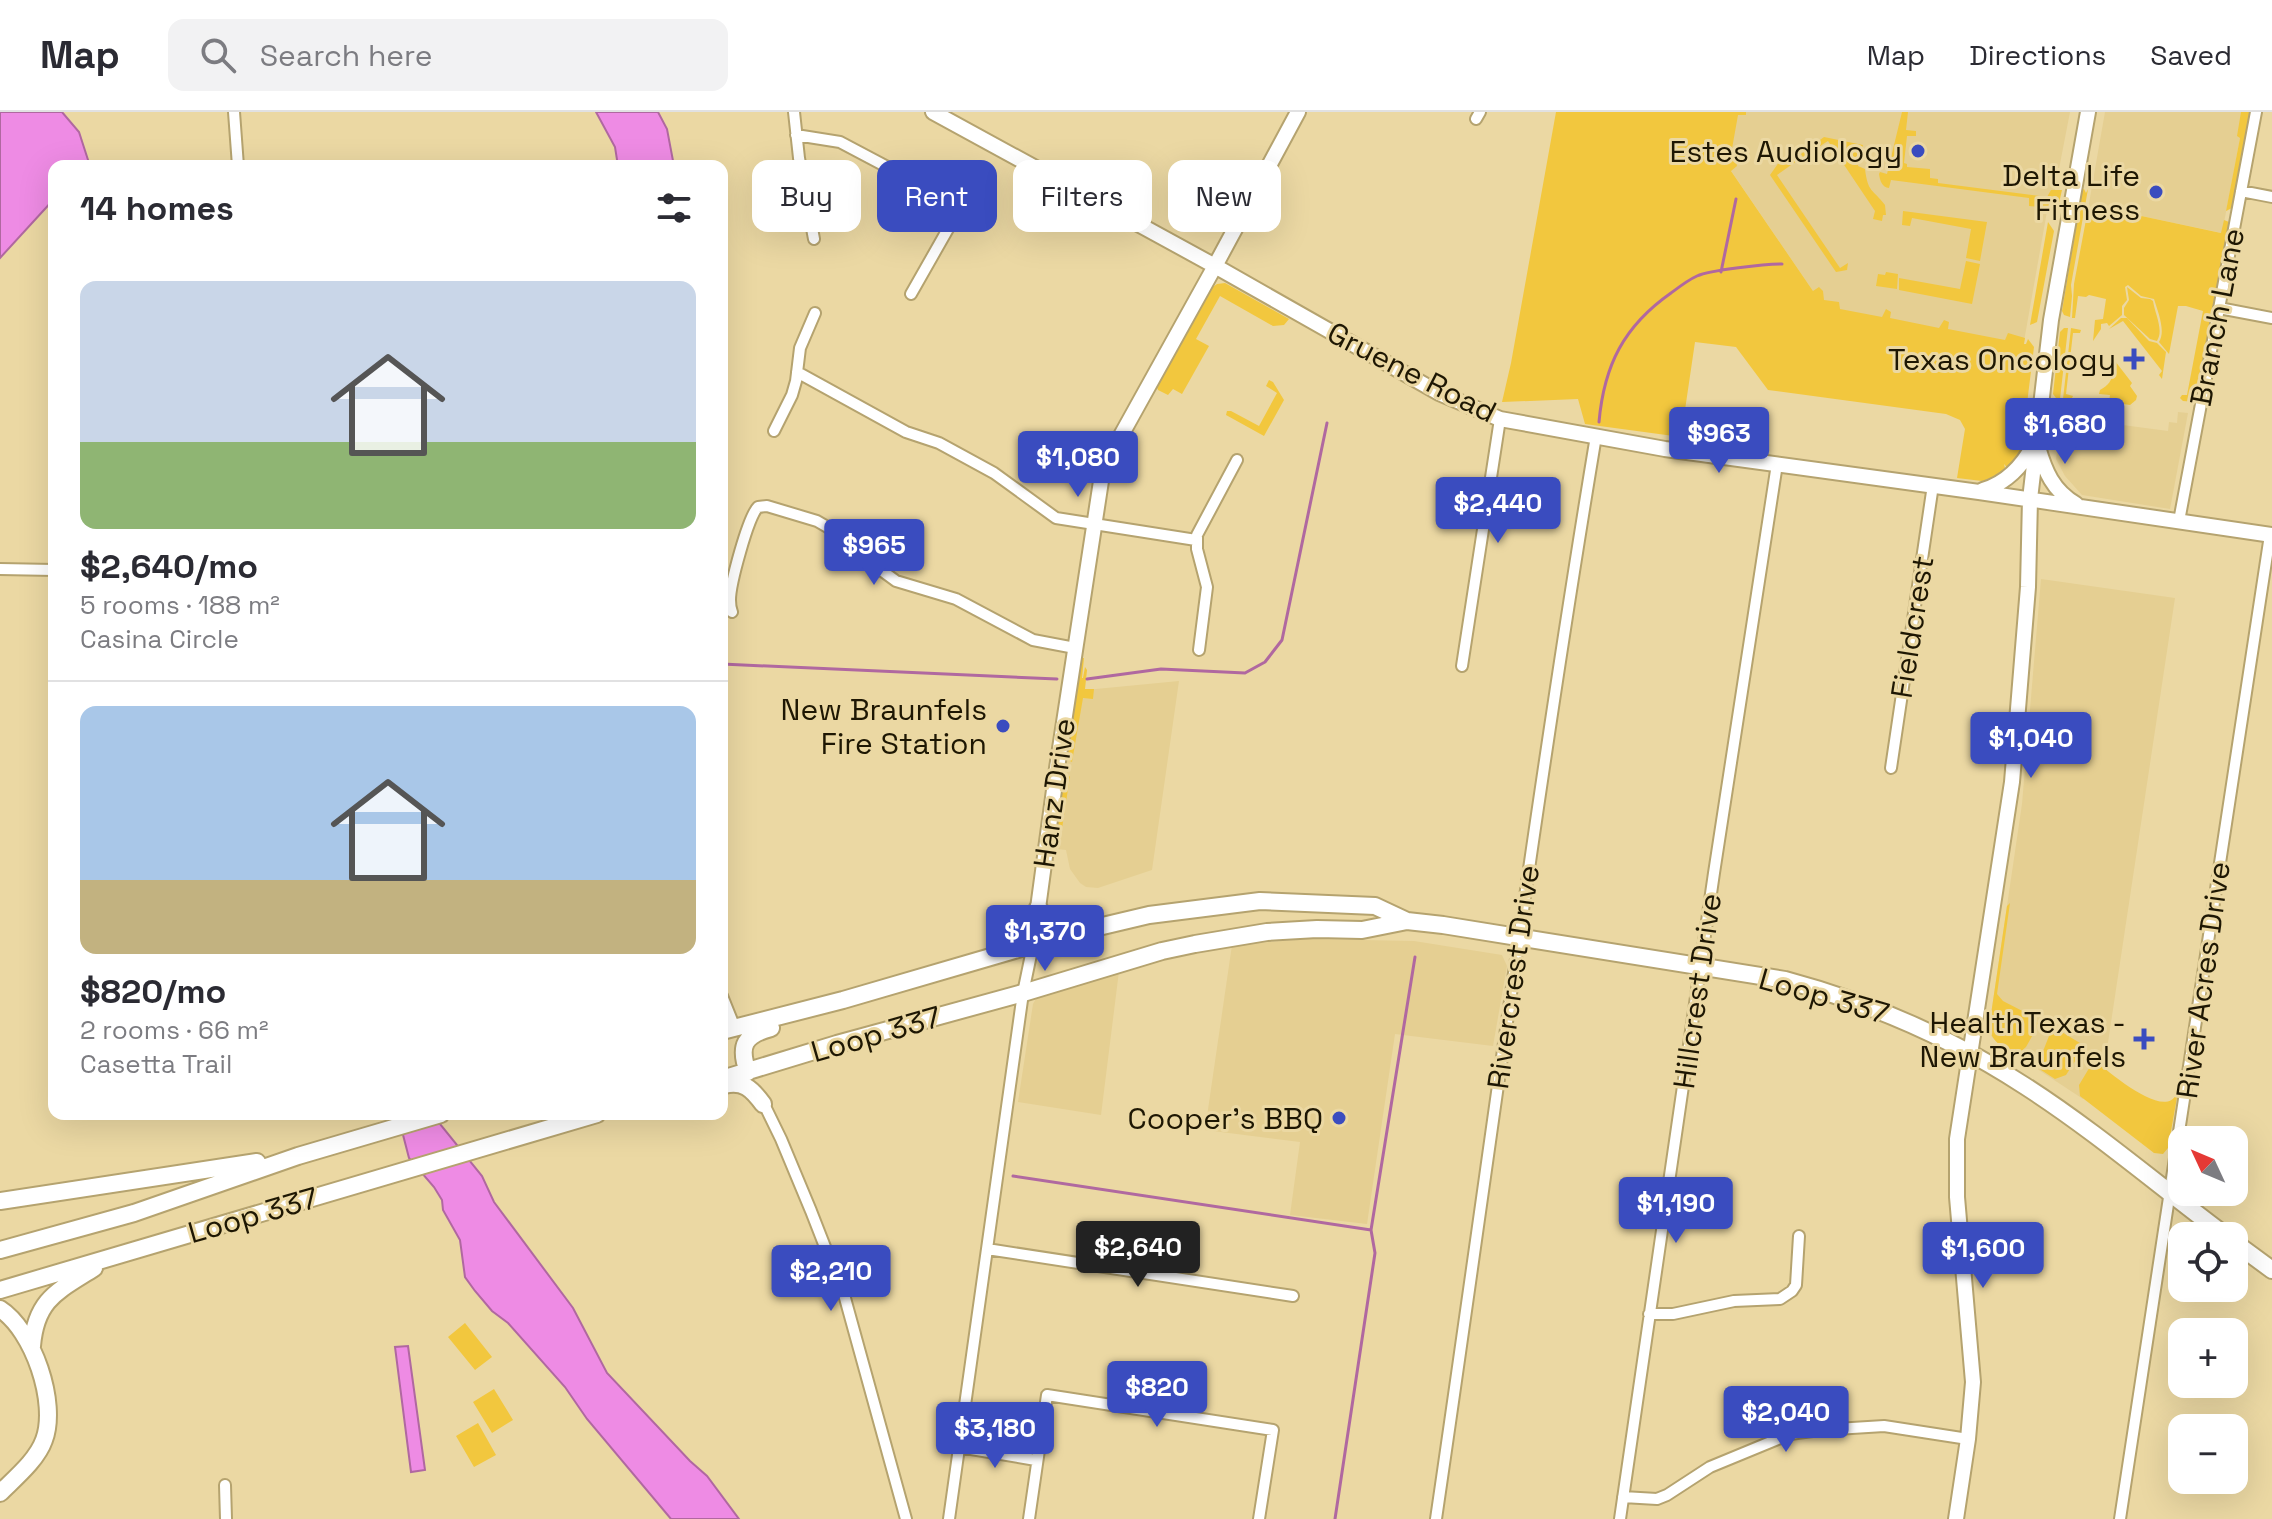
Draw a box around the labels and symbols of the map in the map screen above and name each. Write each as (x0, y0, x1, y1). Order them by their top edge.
place label: Estes Audiology (1670, 132, 1902, 171)
marker: Estes Audiology (1909, 142, 1927, 160)
place label: Delta Life Fitness (2002, 156, 2140, 229)
marker: Delta Life Fitness (2147, 183, 2165, 201)
street label: Branch Lane (2181, 225, 2253, 409)
street label: Gruene Road (1321, 313, 1503, 431)
place label: Texas Oncology (1888, 340, 2116, 379)
marker: Texas Oncology (2123, 348, 2145, 370)
pin: $1,680 (2000, 398, 2130, 466)
pin: $963 (1672, 407, 1766, 475)
pin: $1,080 (1013, 431, 1143, 499)
pin: $2,440 (1433, 477, 1563, 545)
pin: $965 (827, 519, 921, 587)
street label: Fieldcrest (1881, 553, 1943, 701)
place label: New Braunfels Fire Station (781, 690, 987, 763)
pin: $1,040 (1966, 712, 2096, 780)
street label: Hanz Drive (1024, 716, 1084, 870)
marker: New Braunfels Fire Station (994, 717, 1012, 735)
street label: River Acres Drive (2167, 859, 2239, 1101)
street label: Rivercrest Drive (1478, 863, 1548, 1091)
street label: Hillcrest Drive (1664, 891, 1730, 1091)
pin: $1,370 (980, 905, 1110, 973)
street label: Loop 337 (1754, 959, 1894, 1033)
street label: Loop 337 (806, 997, 946, 1071)
place label: HealthTexas - New Braunfels (1920, 1003, 2126, 1076)
marker: HealthTexas - New Braunfels (2133, 1028, 2155, 1050)
place label: Cooper's BBQ (1128, 1099, 1323, 1138)
marker: Cooper's BBQ (1330, 1109, 1348, 1127)
north arrow (2168, 1126, 2248, 1206)
pin: $1,190 (1611, 1177, 1741, 1245)
street label: Loop 337 (183, 1178, 323, 1252)
pin: $2,640 (1073, 1221, 1203, 1289)
pin: $1,600 (1918, 1222, 2048, 1290)
pin: $2,210 (766, 1245, 896, 1313)
pin: $820 (1110, 1361, 1204, 1429)
pin: $2,040 (1721, 1386, 1851, 1454)
pin: $3,180 (930, 1402, 1060, 1470)

